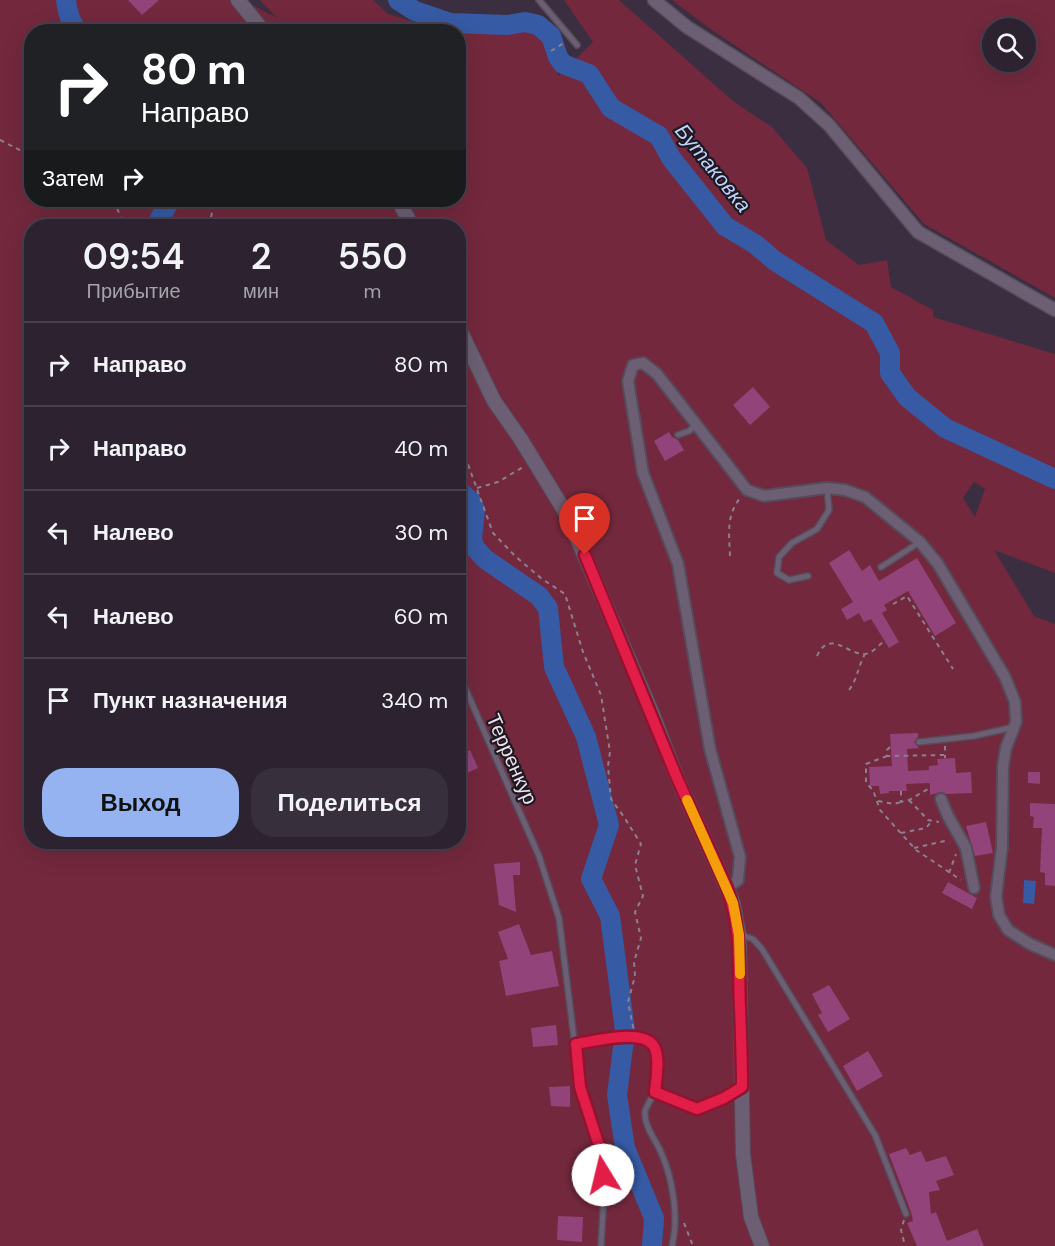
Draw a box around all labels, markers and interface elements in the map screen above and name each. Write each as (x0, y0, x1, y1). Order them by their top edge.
map controls (982, 18, 1036, 72)
button: search (982, 18, 1036, 72)
text: 80 m (141, 42, 247, 97)
icon: right (42, 48, 120, 126)
text: Направо (141, 95, 249, 130)
water label: Бутаковка (669, 118, 757, 218)
icon: right (116, 162, 149, 195)
text: Затем (42, 164, 104, 193)
text: 09:54 (83, 233, 184, 280)
text: 2 (251, 233, 271, 280)
text: 550 (338, 233, 407, 280)
text: Прибытие (87, 278, 181, 304)
text: мин (243, 278, 279, 304)
text: m (364, 278, 381, 304)
icon: right (42, 348, 75, 381)
text: Направо (93, 350, 187, 379)
text: 80 m (394, 350, 448, 379)
icon: right (42, 432, 75, 465)
text: Направо (93, 434, 187, 463)
text: 40 m (394, 434, 448, 463)
pin (559, 493, 610, 555)
icon: arrive (568, 502, 601, 535)
icon: left (42, 516, 75, 549)
text: Налево (93, 518, 174, 547)
text: 30 m (394, 518, 448, 547)
icon: left (42, 600, 75, 633)
text: Налево (93, 602, 174, 631)
text: 60 m (394, 602, 448, 631)
icon: arrive (42, 684, 75, 717)
text: Пункт назначения (93, 686, 288, 715)
text: 340 m (381, 686, 448, 715)
street label: Терренкур (480, 710, 544, 808)
button: Выход (42, 768, 239, 837)
button: Поделиться (251, 768, 448, 837)
position arrow (571, 1143, 635, 1207)

